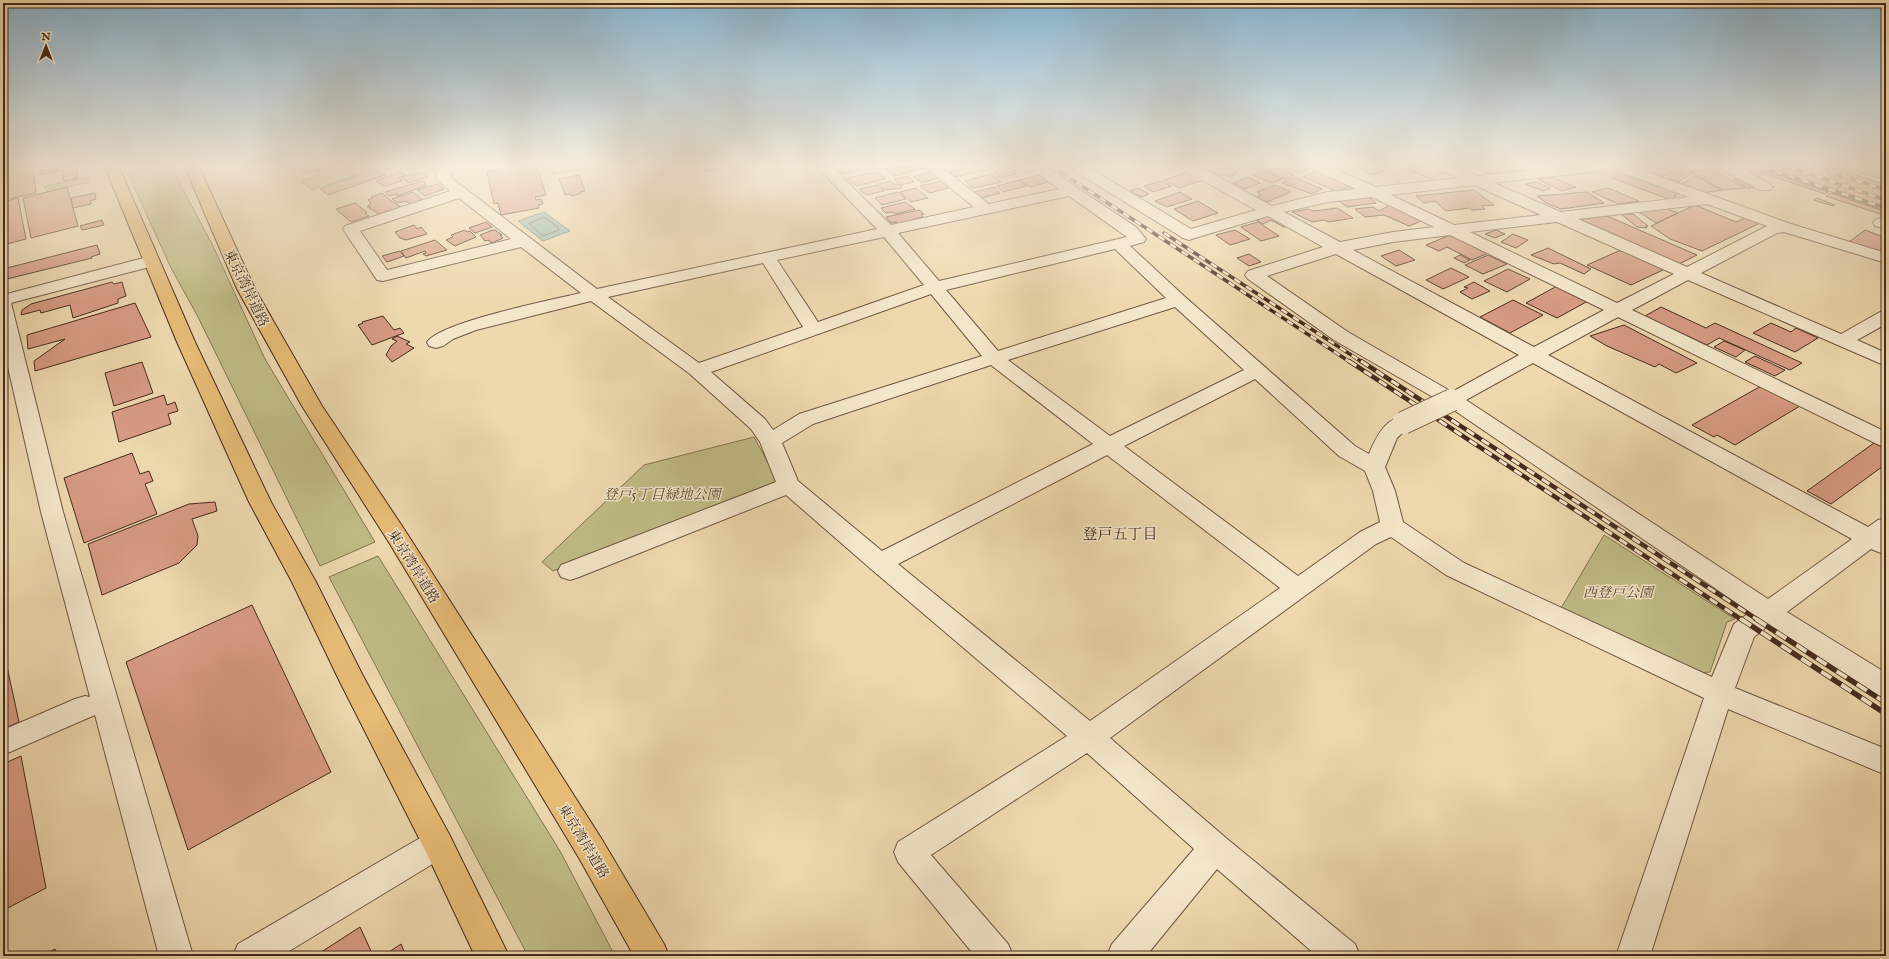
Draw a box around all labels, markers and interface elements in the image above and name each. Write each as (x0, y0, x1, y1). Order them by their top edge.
north arrow (26, 26, 66, 66)
text: N (40, 30, 51, 44)
street label: 東京湾岸道路 (220, 247, 273, 330)
park label: 登戸5丁目緑地公園 (603, 486, 723, 504)
district label: 登戸五丁目 (1082, 525, 1158, 544)
street label: 東京湾岸道路 (383, 526, 443, 607)
park label: 西登戸公園 (1583, 584, 1655, 602)
street label: 東京湾岸道路 (554, 801, 612, 882)

